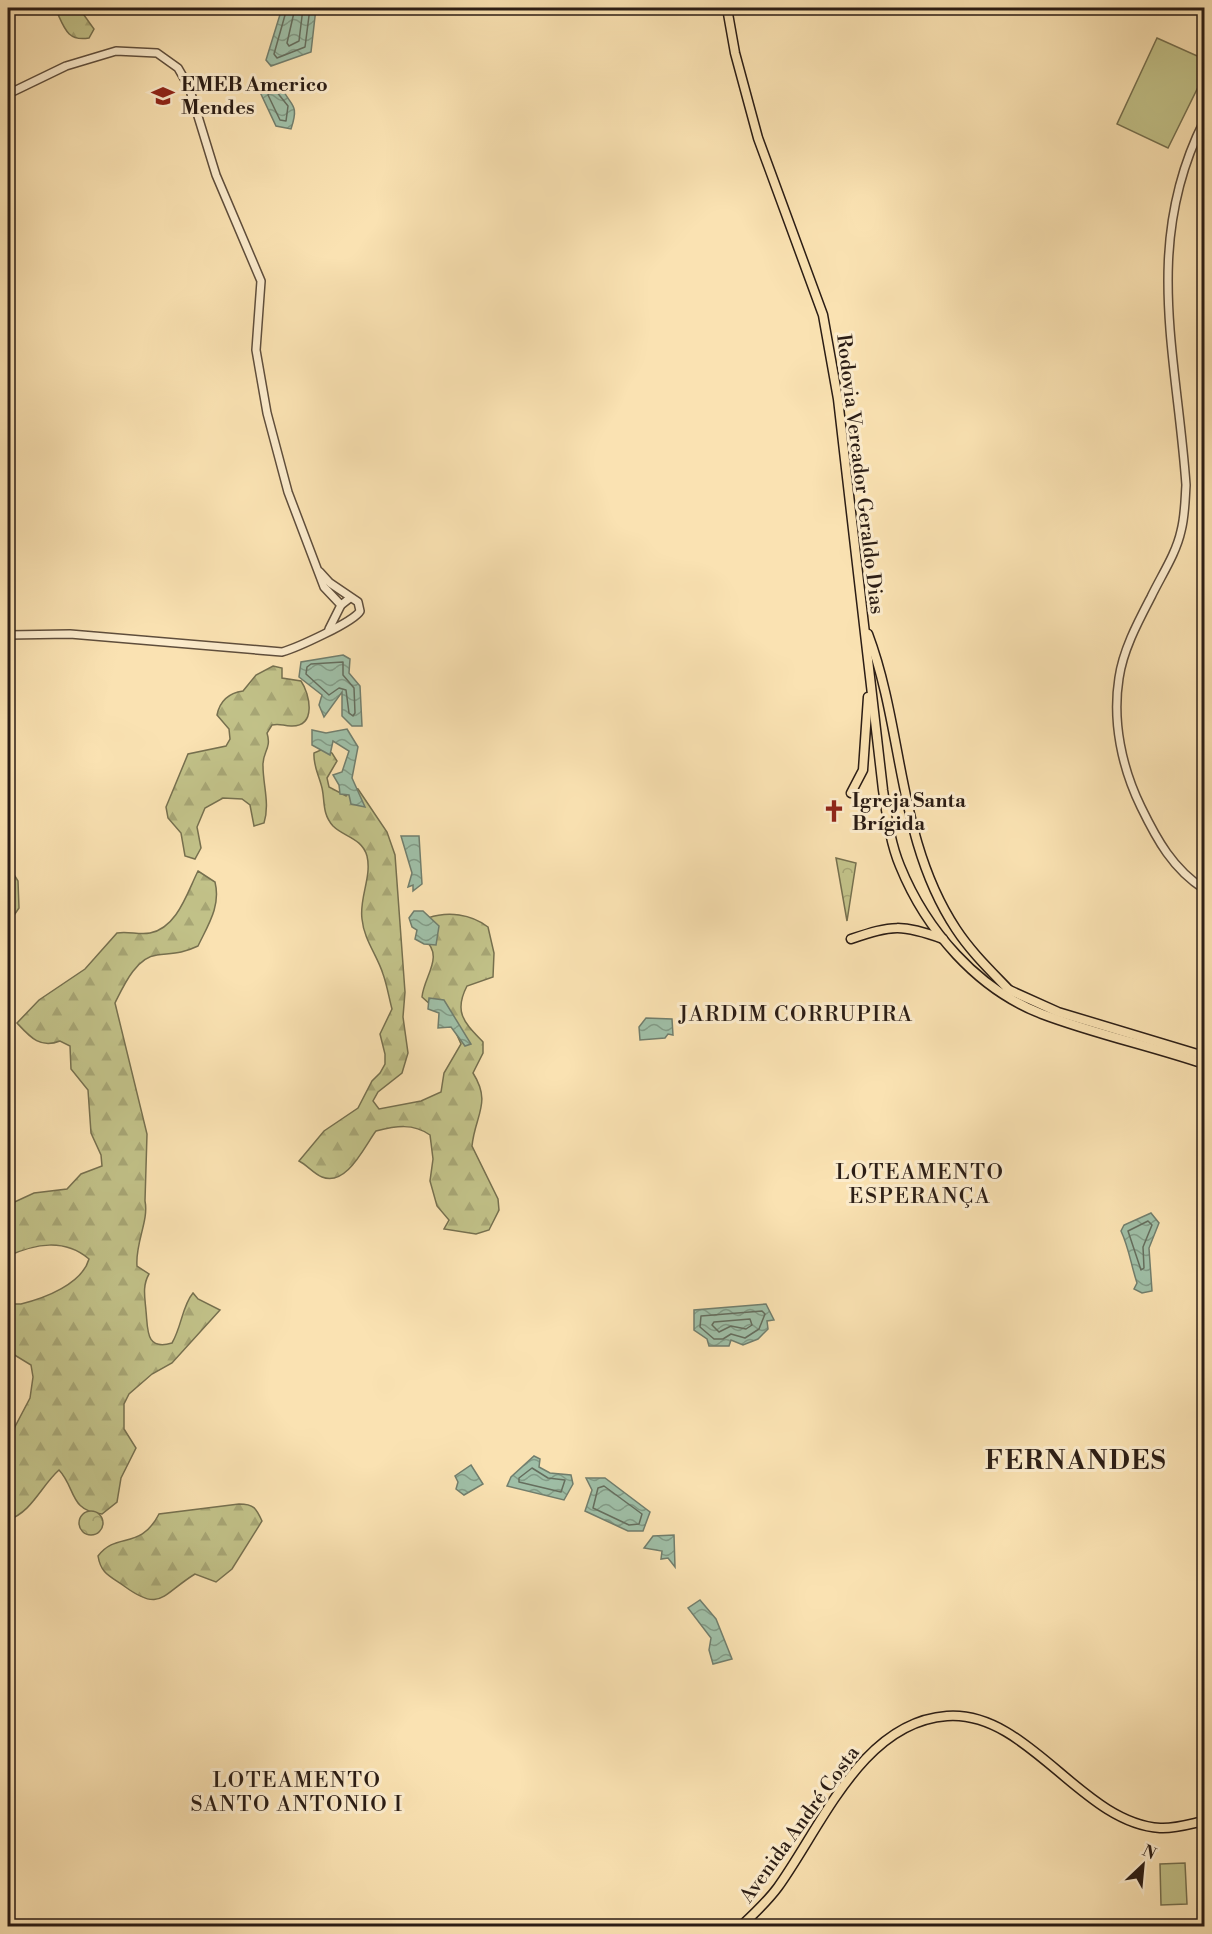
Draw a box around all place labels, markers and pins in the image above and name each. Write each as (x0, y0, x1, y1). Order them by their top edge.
place label: EMEB Americo Mendes (181, 73, 328, 121)
school or university icon: EMEB Americo Mendes (150, 83, 176, 109)
place label: Igreja Santa Brígida (852, 789, 966, 837)
church icon: Igreja Santa Brígida (821, 798, 847, 824)

